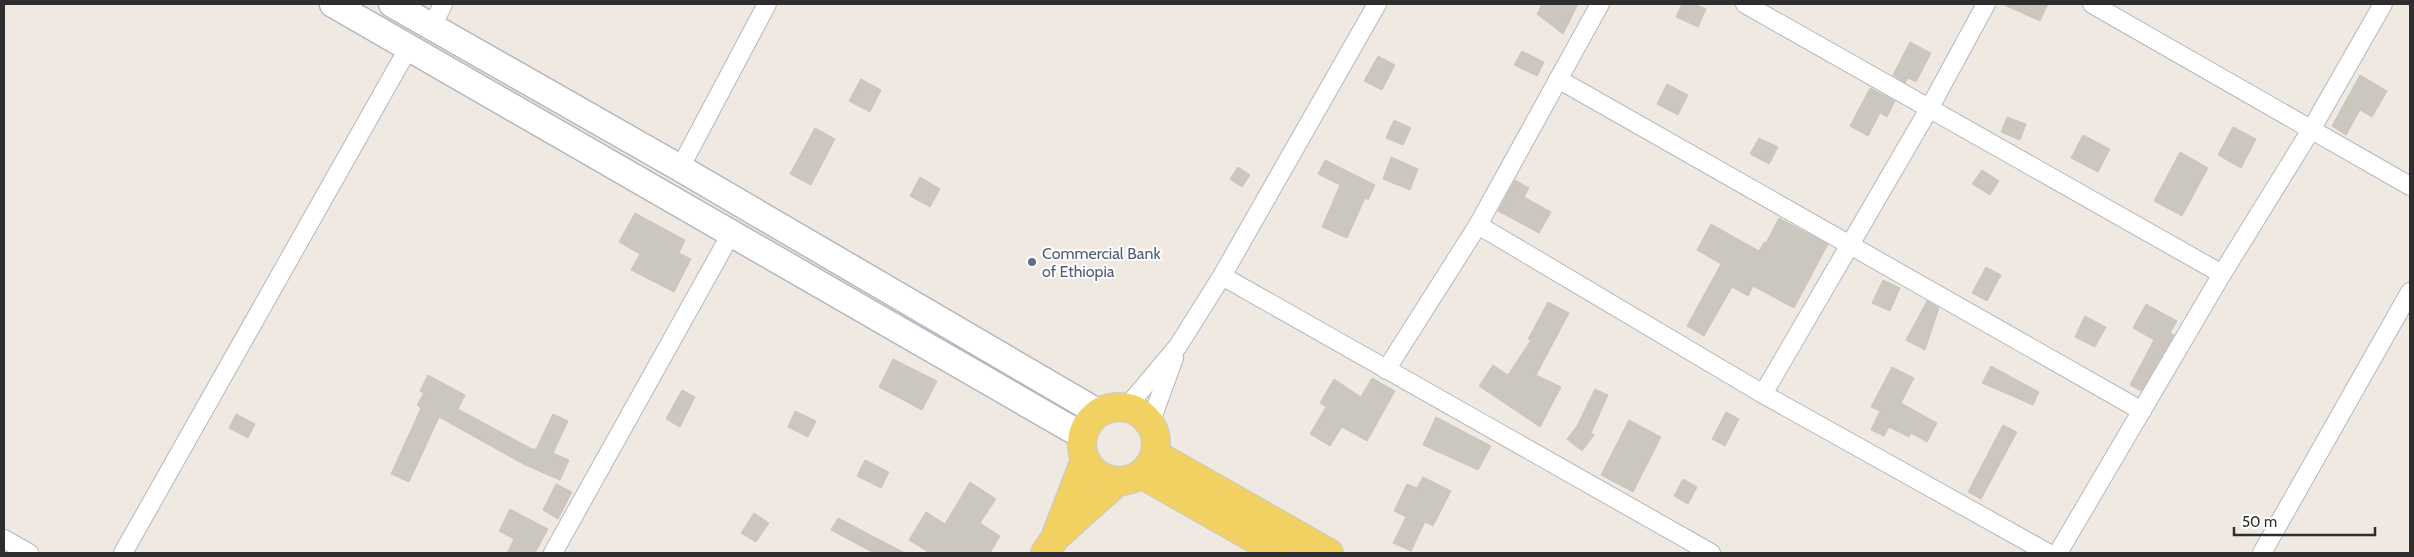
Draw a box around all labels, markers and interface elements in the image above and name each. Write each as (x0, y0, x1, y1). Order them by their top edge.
place label: Commercial Bank of Ethiopia (1042, 244, 1161, 281)
marker: Commercial Bank of Ethiopia (1026, 256, 1038, 268)
scale bar (2234, 504, 2375, 536)
text: 50 m (2242, 513, 2277, 531)

